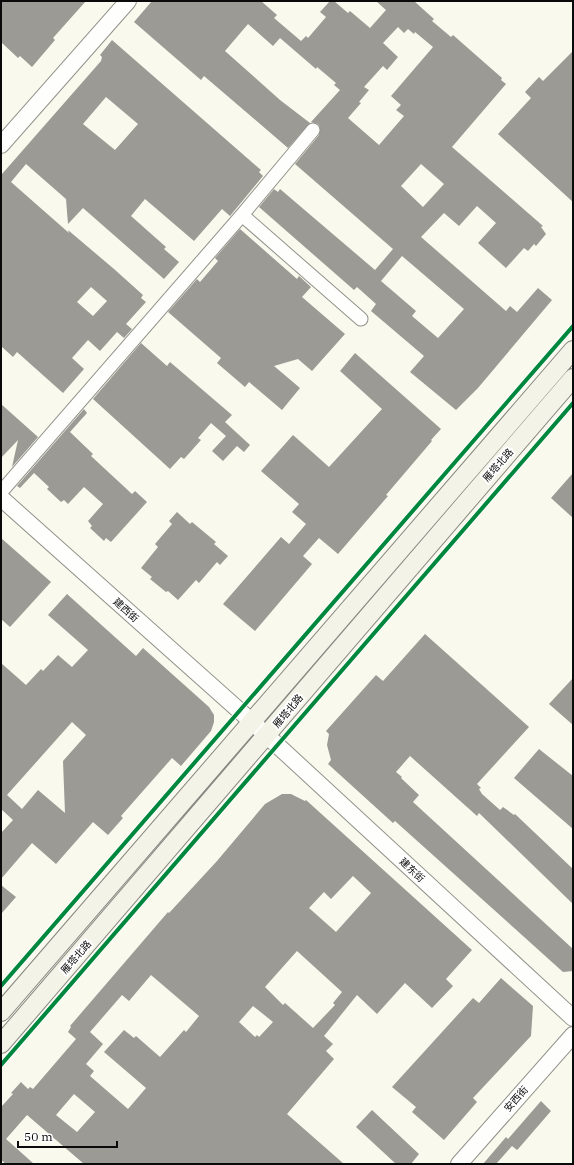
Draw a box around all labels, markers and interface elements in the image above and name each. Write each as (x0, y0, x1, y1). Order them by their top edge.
street label: 雁塔北路 (480, 446, 516, 484)
street label: 建西街 (111, 595, 141, 625)
street label: 雁塔北路 (270, 692, 306, 730)
street label: 建东街 (397, 855, 427, 885)
street label: 雁塔北路 (58, 938, 94, 976)
street label: 安西街 (501, 1083, 531, 1115)
scale bar (18, 1123, 117, 1149)
text: 50 m (24, 1129, 53, 1144)

